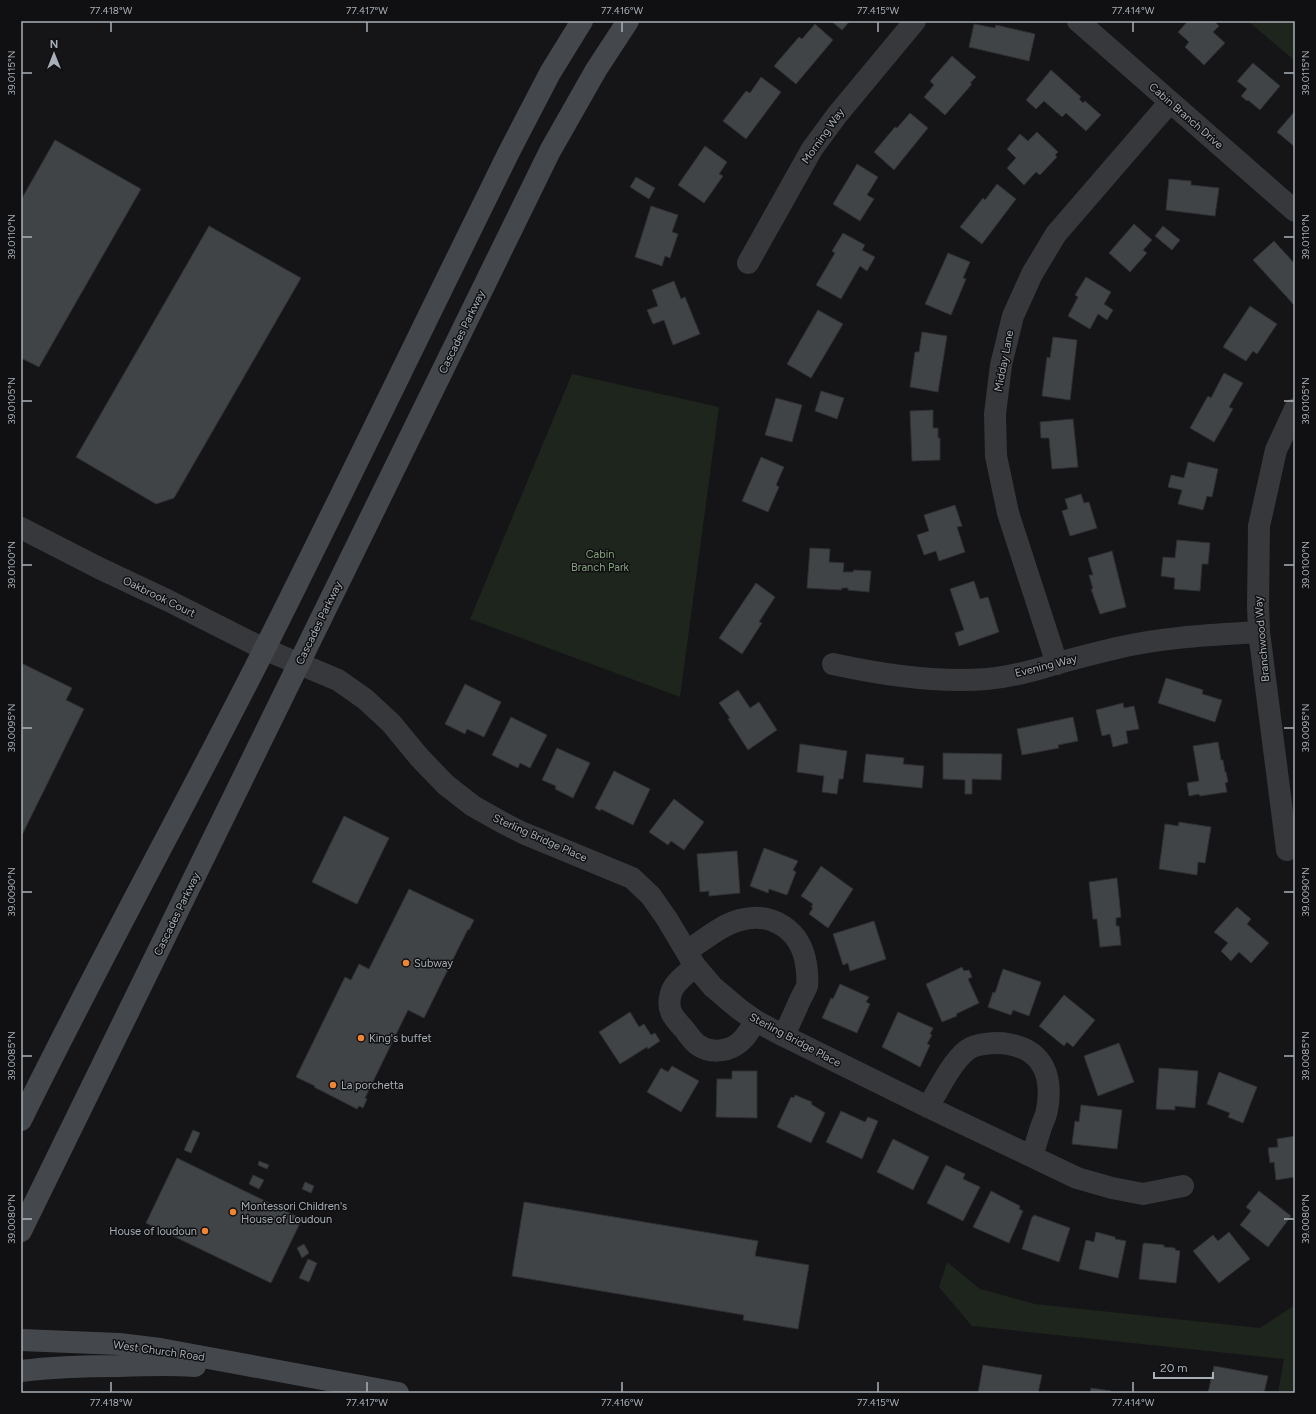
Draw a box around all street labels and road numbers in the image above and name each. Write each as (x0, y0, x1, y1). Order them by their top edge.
street label: Cabin Branch Drive (1146, 80, 1226, 152)
street label: Morning Way (799, 106, 847, 166)
street label: Cascades Parkway (436, 288, 488, 376)
street label: Midday Lane (992, 329, 1016, 393)
street label: Oakbrook Court (121, 574, 197, 620)
street label: Cascades Parkway (293, 579, 345, 667)
street label: Branchwood Way (1252, 595, 1272, 682)
street label: Evening Way (1014, 652, 1079, 680)
street label: Sterling Bridge Place (491, 811, 589, 865)
street label: Cascades Parkway (151, 870, 203, 958)
street label: Sterling Bridge Place (747, 1010, 843, 1070)
street label: West Church Road (112, 1338, 206, 1364)

